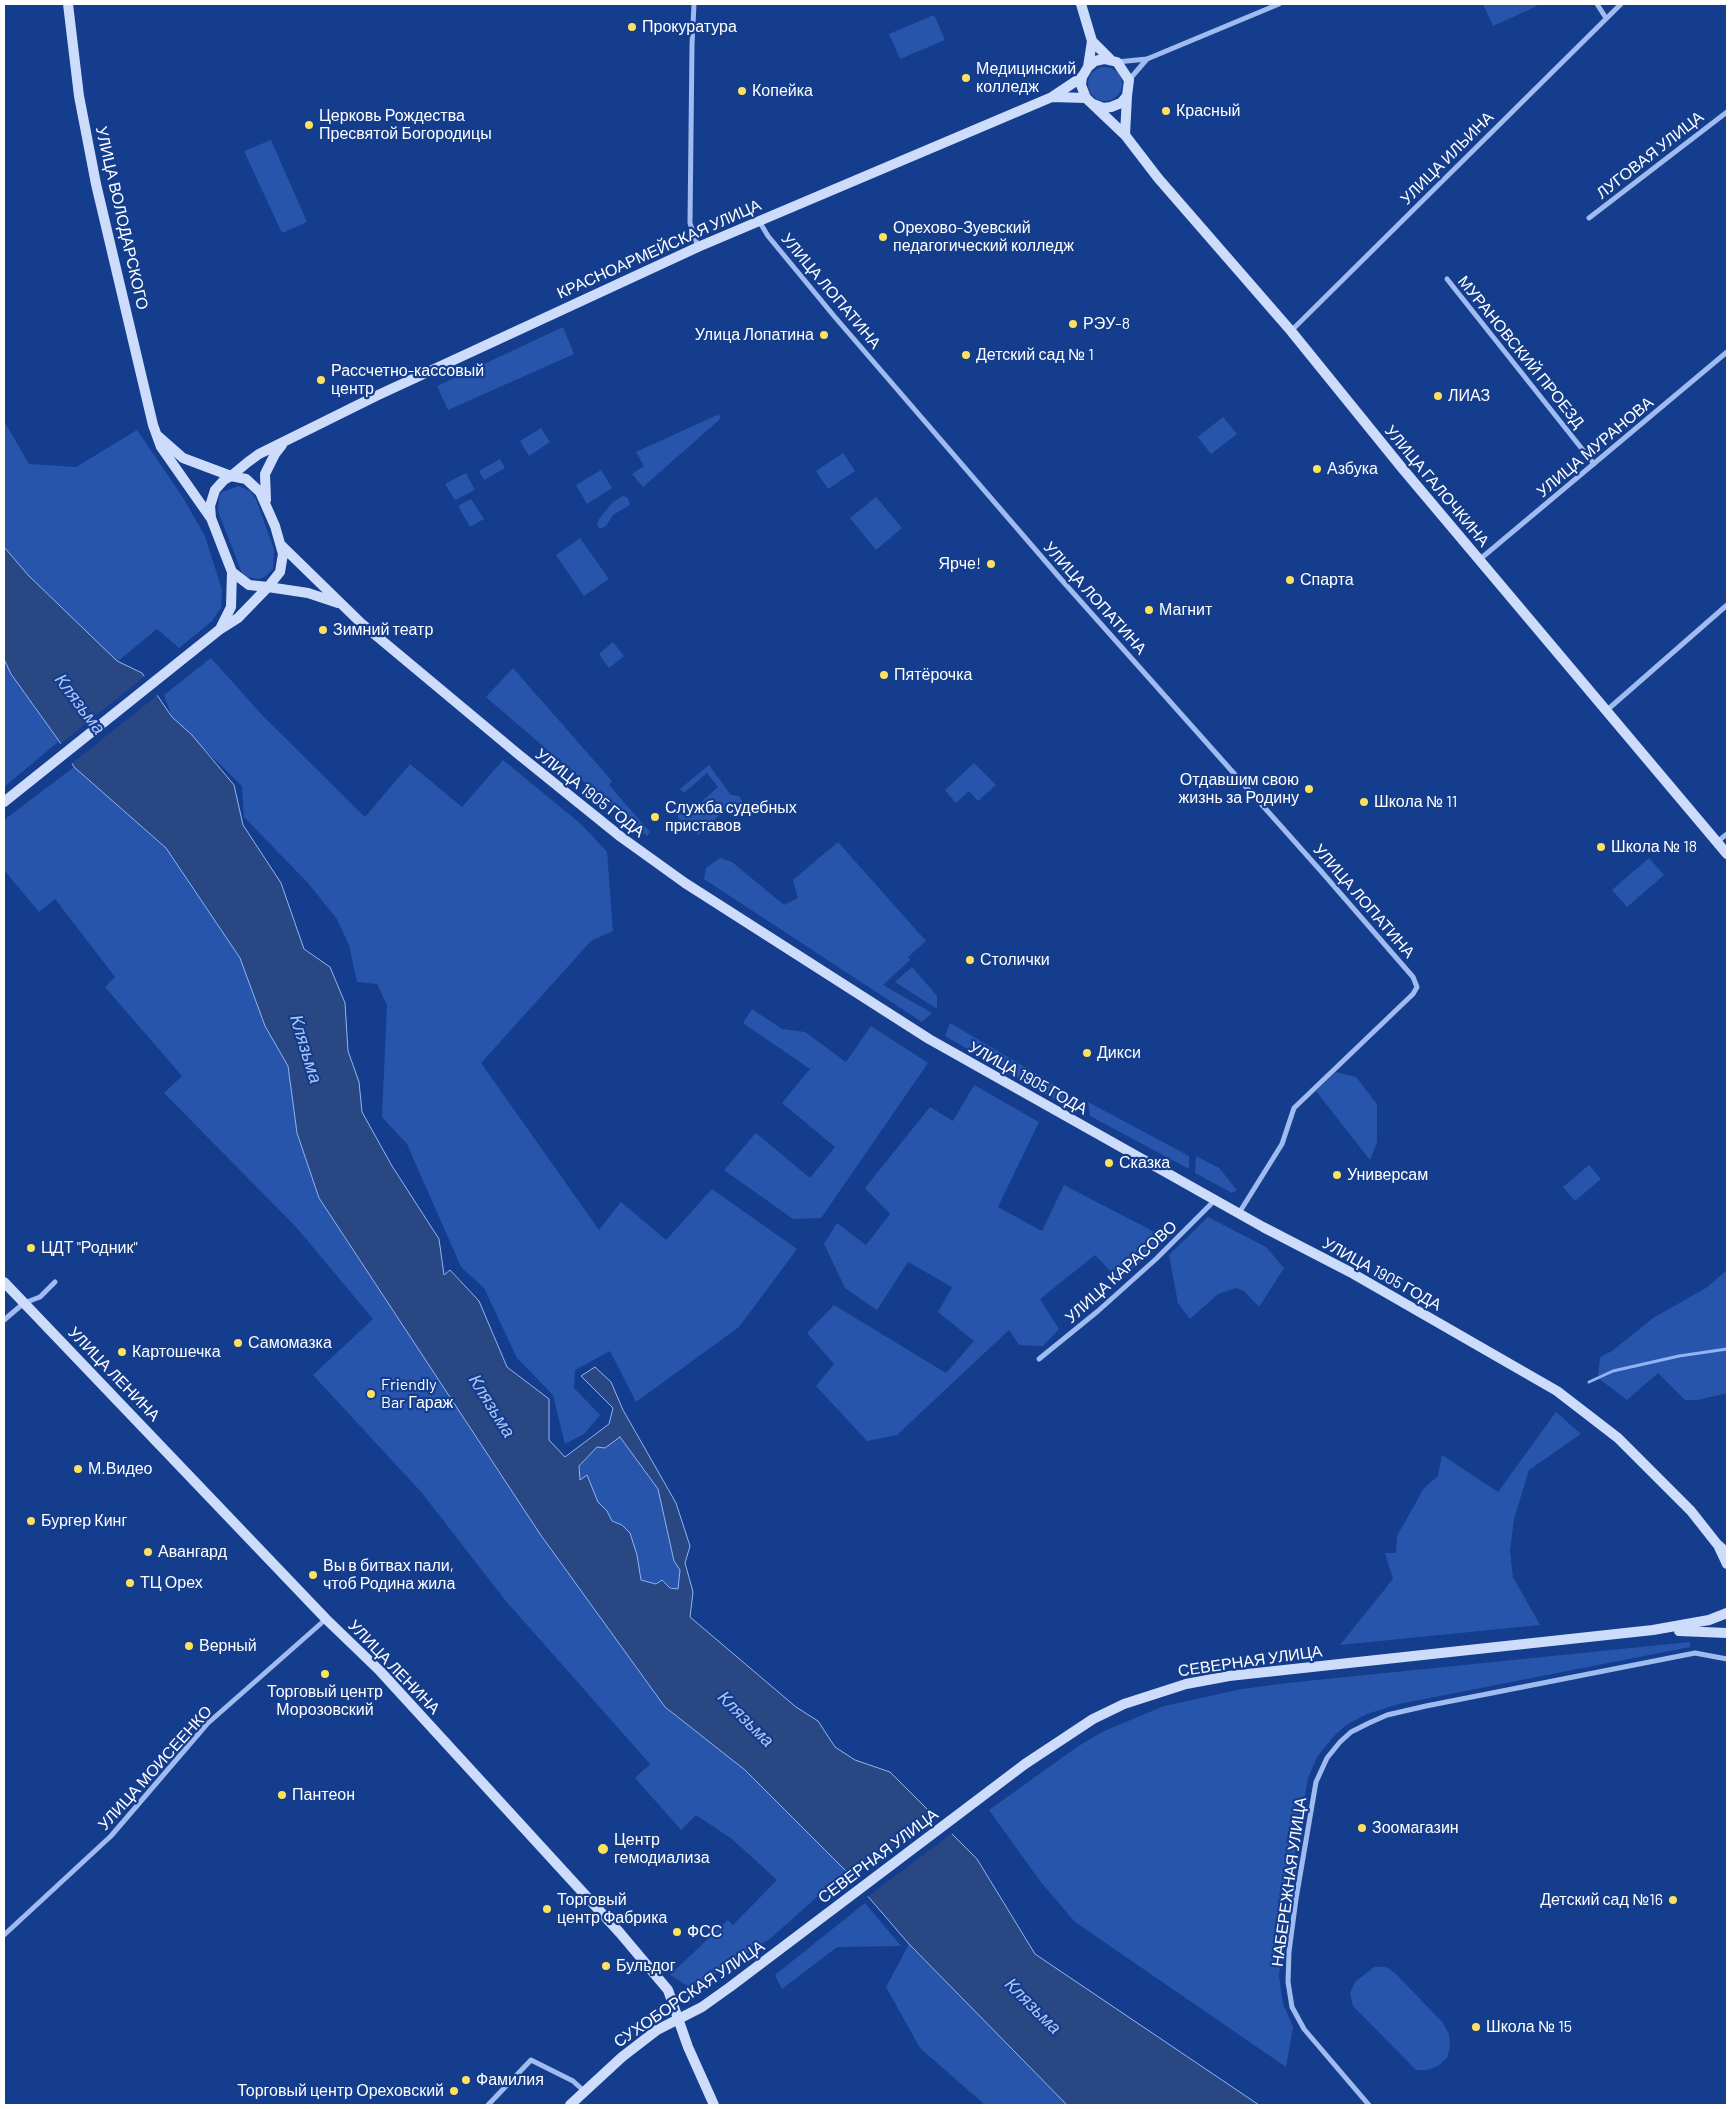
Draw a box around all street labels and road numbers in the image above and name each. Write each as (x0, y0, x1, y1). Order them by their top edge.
street label: ЛУГОВАЯ УЛИЦА (1593, 107, 1707, 203)
street label: УЛИЦА ИЛЬИНА (1397, 108, 1497, 208)
street label: УЛИЦА ВОЛОДАРСКОГО (92, 124, 152, 312)
street label: КРАСНОАРМЕЙСКАЯ УЛИЦА (554, 195, 764, 303)
street label: УЛИЦА ЛОПАТИНА (777, 229, 885, 353)
street label: МУРАНОВСКИЙ ПРОЕЗД (1454, 272, 1588, 432)
street label: УЛИЦА МУРАНОВА (1533, 393, 1657, 501)
street label: УЛИЦА ГАЛОЧКИНА (1381, 422, 1493, 550)
street label: УЛИЦА ЛОПАТИНА (1039, 538, 1151, 658)
street label: УЛИЦА 1905 ГОДА (532, 744, 648, 842)
street label: УЛИЦА ЛОПАТИНА (1309, 840, 1419, 962)
street label: УЛИЦА 1905 ГОДА (965, 1037, 1091, 1119)
street label: УЛИЦА КАРАСОВО (1061, 1217, 1181, 1327)
street label: УЛИЦА 1905 ГОДА (1319, 1233, 1445, 1315)
street label: УЛИЦА ЛЕНИНА (64, 1323, 164, 1425)
street label: УЛИЦА ЛЕНИНА (344, 1616, 444, 1718)
street label: СЕВЕРНАЯ УЛИЦА (1177, 1641, 1323, 1681)
street label: УЛИЦА МОИСЕЕНКО (94, 1702, 216, 1834)
street label: НАБЕРЕЖНАЯ УЛИЦА (1268, 1796, 1310, 1968)
street label: СЕВЕРНАЯ УЛИЦА (814, 1805, 942, 1907)
street label: СУХОБОРСКАЯ УЛИЦА (610, 1936, 768, 2052)

